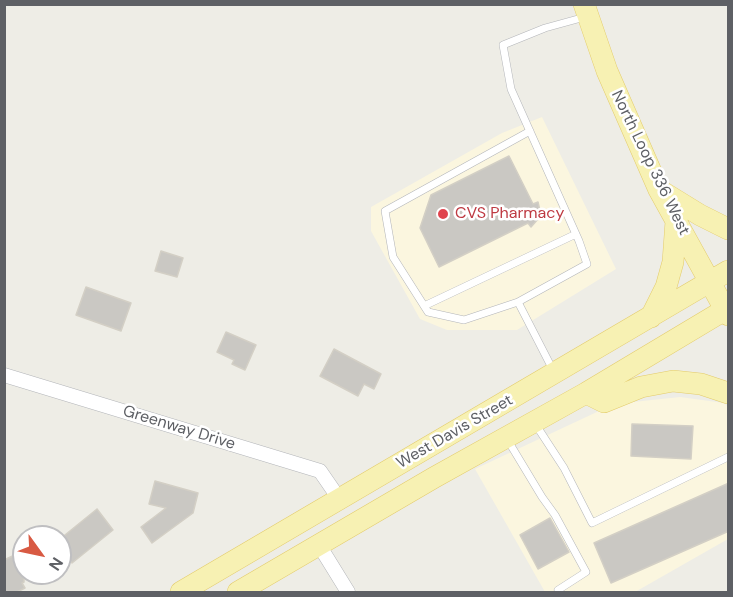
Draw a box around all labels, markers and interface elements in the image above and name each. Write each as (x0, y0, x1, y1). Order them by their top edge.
street label: North Loop 336 West (607, 88, 693, 238)
place label: CVS Pharmacy (455, 204, 564, 224)
marker: CVS Pharmacy (436, 207, 450, 221)
street label: West Davis Street (393, 391, 517, 473)
street label: Greenway Drive (120, 402, 238, 454)
north arrow (12, 525, 72, 585)
text: N (44, 553, 68, 575)

